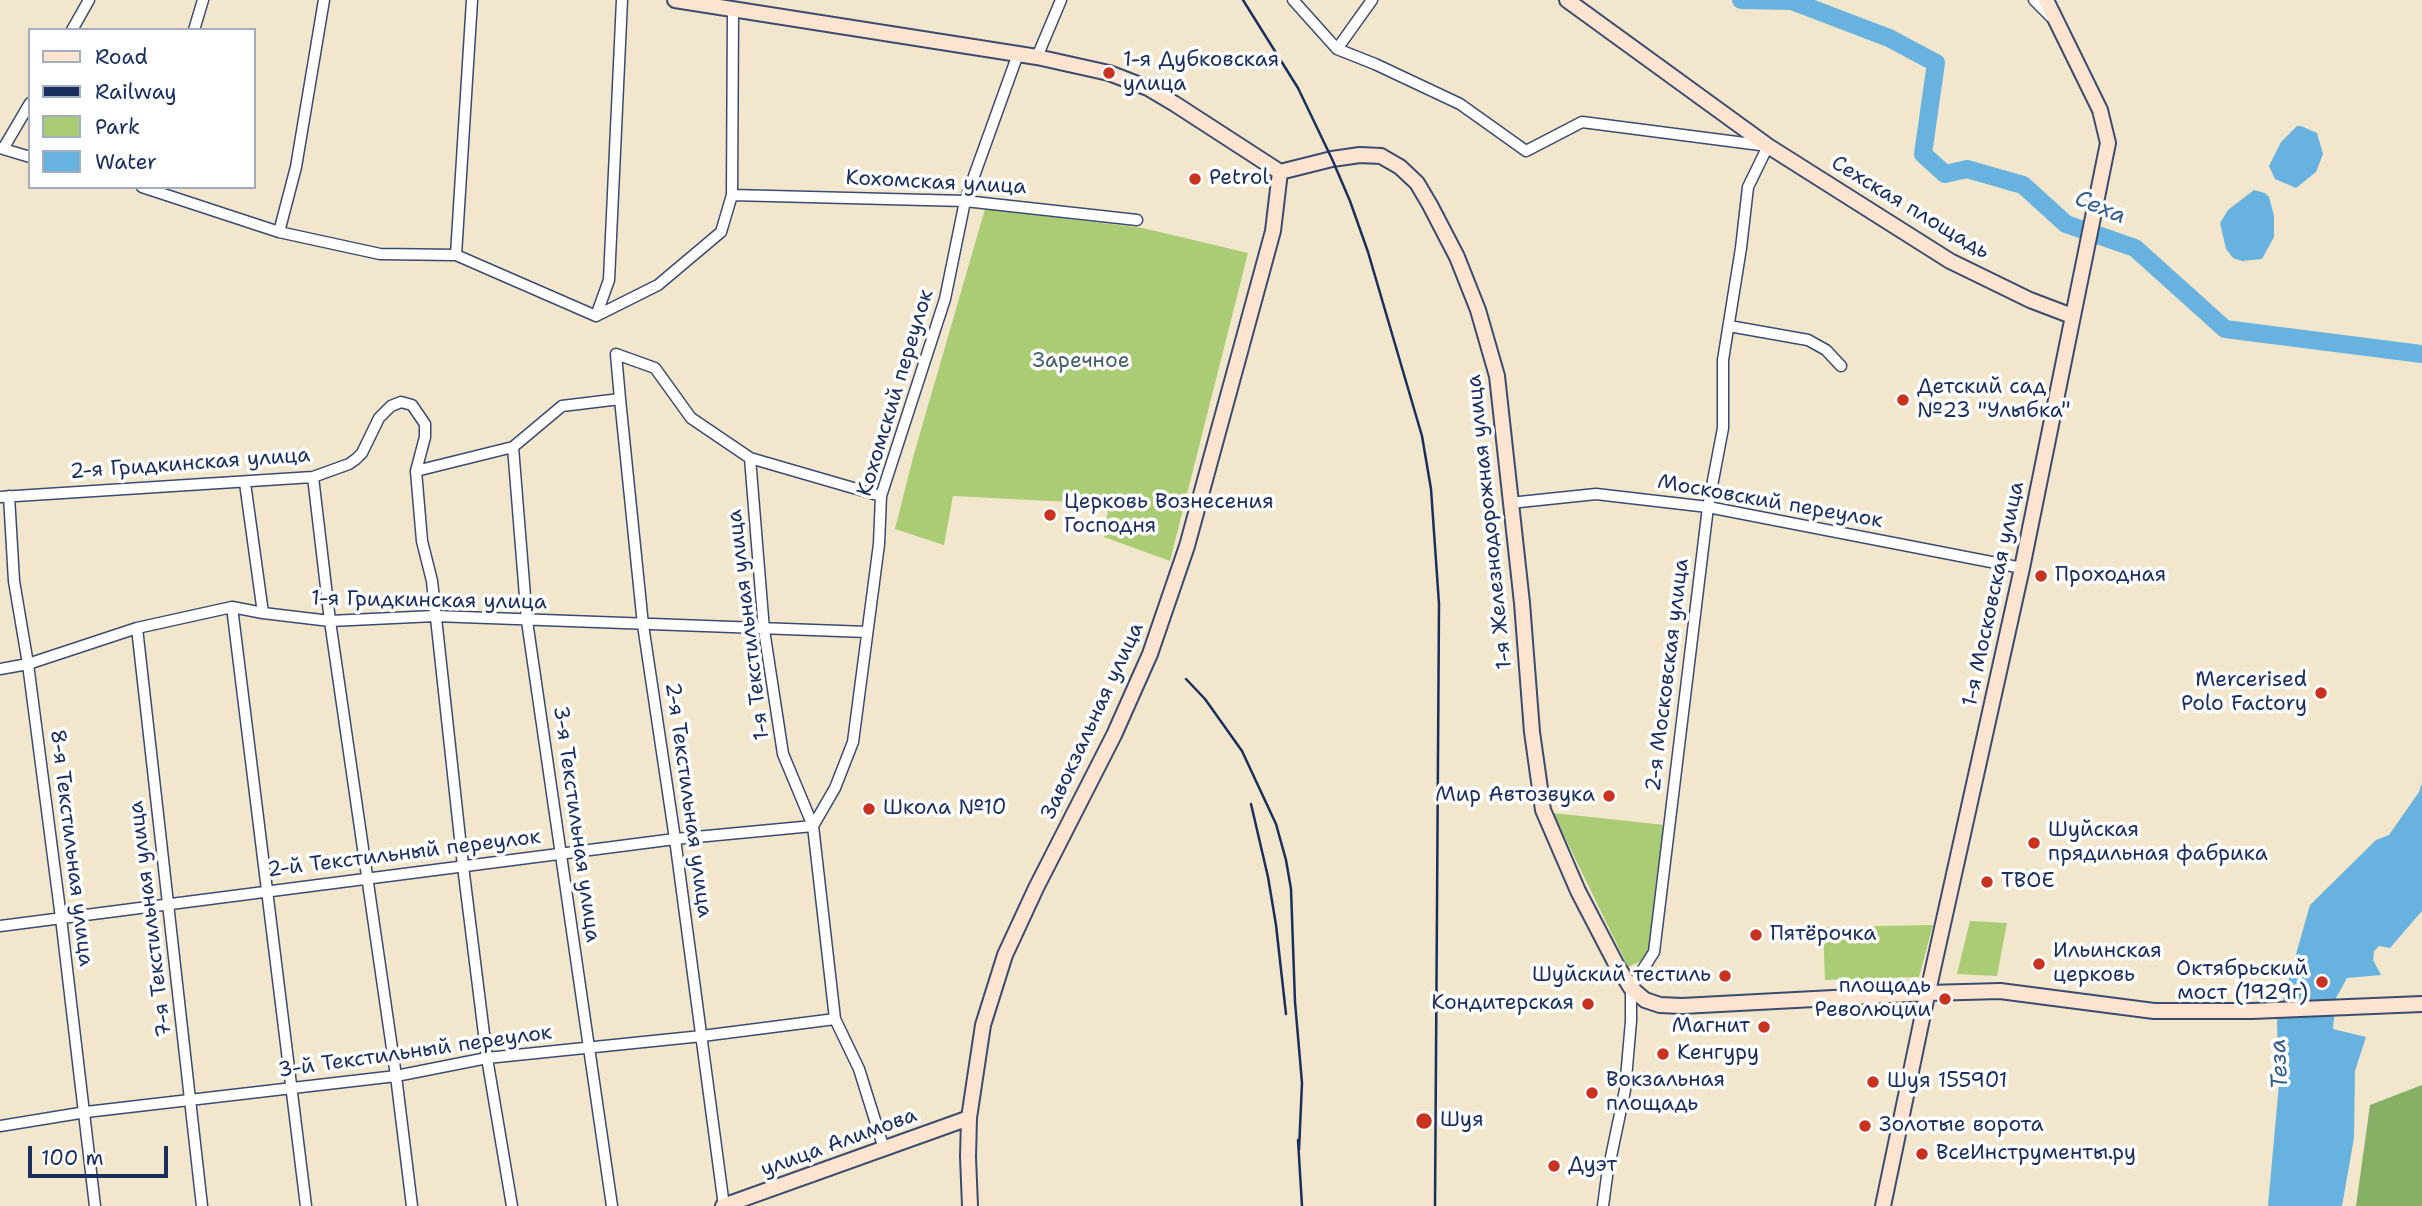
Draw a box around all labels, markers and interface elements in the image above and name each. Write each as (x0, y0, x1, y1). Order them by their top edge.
legend (28, 28, 256, 189)
text: Road (95, 43, 148, 71)
place label: 1-я Дубковская улица (1123, 48, 1279, 98)
marker: 1-я Дубковская улица (1101, 65, 1117, 81)
text: Railway (95, 78, 177, 106)
text: Park (95, 113, 140, 141)
text: Water (95, 148, 157, 176)
street label: Сехская площадь (1826, 151, 1994, 265)
street label: Кохомская улица (845, 166, 1027, 200)
place label: Petrol (1209, 166, 1269, 192)
marker: Petrol (1187, 171, 1203, 187)
water label: Сеха (2070, 185, 2130, 231)
street label: Кохомский переулок (853, 286, 939, 500)
park label: Заречное (1032, 349, 1130, 375)
street label: 1-я Железнодорожная улица (1462, 373, 1518, 671)
place label: Детский сад №23 "Улыбка" (1917, 375, 2071, 425)
marker: Детский сад №23 "Улыбка" (1895, 392, 1911, 408)
street label: 2-я Гридкинская улица (69, 443, 311, 485)
street label: Московский переулок (1655, 470, 1885, 534)
street label: 1-я Московская улица (1958, 479, 2030, 709)
place label: Церковь Вознесения Господня (1064, 490, 1274, 540)
marker: Церковь Вознесения Господня (1042, 507, 1058, 523)
street label: 1-я Текстильная улица (722, 508, 776, 742)
street label: 2-я Московская улица (1641, 557, 1695, 793)
place label: Проходная (2055, 563, 2166, 589)
marker: Проходная (2033, 568, 2049, 584)
street label: 1-я Гридкинская улица (311, 586, 547, 616)
street label: Завокзальная улица (1036, 619, 1150, 823)
place label: Mercerised Polo Factory (2181, 668, 2307, 718)
street label: 2-я Текстильная улица (659, 681, 717, 919)
marker: Mercerised Polo Factory (2313, 685, 2329, 701)
street label: 3-я Текстильная улица (547, 704, 605, 944)
street label: 8-я Текстильная улица (44, 728, 98, 968)
place label: Мир Автозвука (1435, 783, 1595, 809)
marker: Мир Автозвука (1601, 788, 1617, 804)
place label: Школа №10 (883, 796, 1006, 822)
street label: 7-я Текстильная улица (124, 799, 178, 1039)
marker: Школа №10 (861, 801, 877, 817)
place label: Шуйская прядильная фабрика (2048, 818, 2268, 868)
street label: 2-й Текстильный переулок (266, 825, 542, 883)
marker: Шуйская прядильная фабрика (2026, 835, 2042, 851)
place label: ТВОЕ (2001, 869, 2055, 895)
marker: ТВОЕ (1979, 874, 1995, 890)
place label: Пятёрочка (1770, 922, 1876, 948)
marker: Пятёрочка (1748, 927, 1764, 943)
place label: Ильинская церковь (2053, 939, 2162, 989)
marker: Ильинская церковь (2031, 956, 2047, 972)
place label: Октябрьский мост (1929г) (2176, 957, 2308, 1007)
place label: Шуйский тестиль (1532, 963, 1711, 989)
marker: Шуйский тестиль (1717, 968, 1733, 984)
place label: площадь Революции (1815, 974, 1931, 1024)
marker: Октябрьский мост (1929г) (2314, 974, 2330, 990)
place label: Кондитерская (1431, 991, 1574, 1017)
marker: площадь Революции (1937, 991, 1953, 1007)
marker: Кондитерская (1580, 996, 1596, 1012)
place label: Магнит (1672, 1014, 1750, 1040)
marker: Магнит (1756, 1019, 1772, 1035)
street label: 3-й Текстильный переулок (276, 1020, 554, 1084)
water label: Теза (2265, 1038, 2295, 1090)
place label: Кенгуру (1677, 1041, 1759, 1067)
marker: Кенгуру (1655, 1046, 1671, 1062)
place label: Вокзальная площадь (1606, 1068, 1725, 1118)
place label: Шуя 155901 (1887, 1069, 2008, 1095)
marker: Шуя 155901 (1865, 1074, 1881, 1090)
marker: Вокзальная площадь (1584, 1085, 1600, 1101)
street label: улица Алимова (758, 1103, 920, 1183)
place label: Шуя (1440, 1108, 1484, 1134)
marker: Шуя (1414, 1111, 1434, 1131)
place label: Золотые ворота (1879, 1113, 2044, 1139)
marker: Золотые ворота (1857, 1118, 1873, 1134)
scale bar (32, 1132, 172, 1176)
place label: ВсеИнструменты.ру (1936, 1141, 2136, 1167)
text: 100 m (41, 1144, 104, 1172)
marker: ВсеИнструменты.ру (1914, 1146, 1930, 1162)
place label: Дуэт (1568, 1153, 1617, 1179)
marker: Дуэт (1546, 1158, 1562, 1174)

